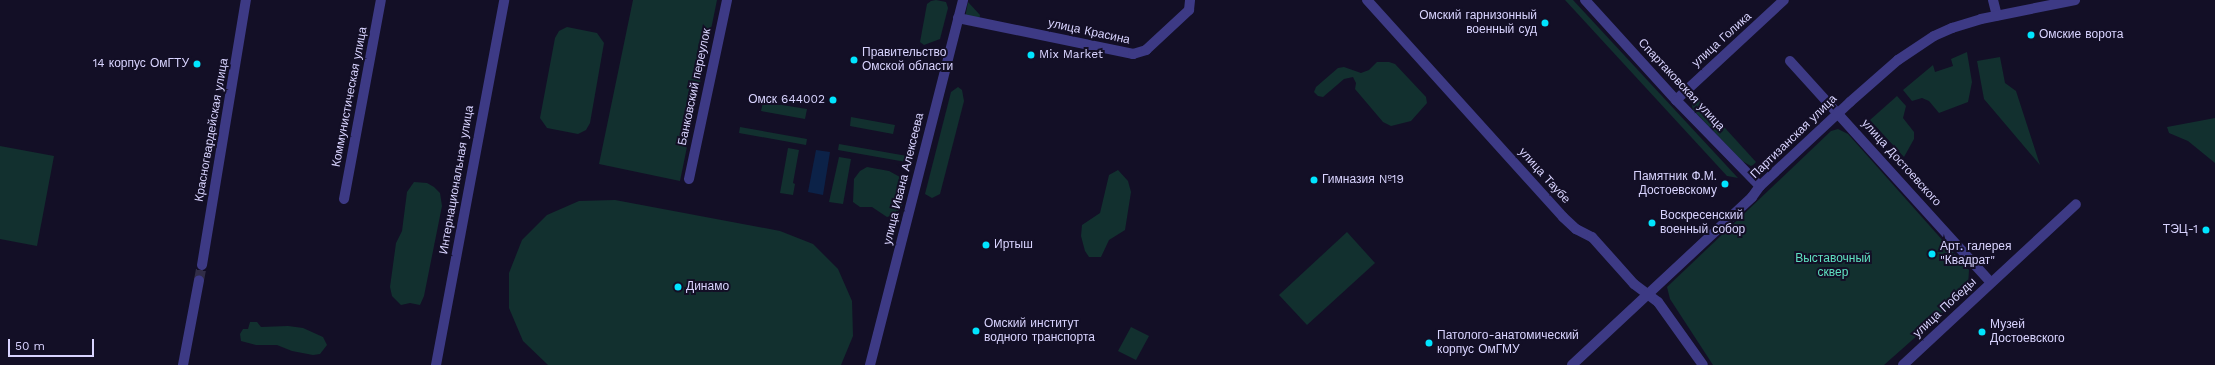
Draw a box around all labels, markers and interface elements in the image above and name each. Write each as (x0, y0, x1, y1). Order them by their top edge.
place label: Омский гарнизонный военный суд (1419, 9, 1537, 37)
street label: улица Голика (1689, 10, 1755, 70)
street label: улица Красина (1047, 16, 1131, 48)
marker: Омский гарнизонный военный суд (1540, 18, 1550, 28)
street label: Коммунистическая улица (329, 26, 371, 168)
street label: Банковский переулок (676, 27, 714, 147)
place label: Омские ворота (2039, 28, 2123, 42)
marker: Омские ворота (2026, 30, 2036, 40)
street label: Спартаковская улица (1635, 36, 1727, 134)
place label: Правительство Омской области (862, 46, 953, 74)
place label: Mix Market (1039, 48, 1103, 62)
marker: Mix Market (1026, 50, 1036, 60)
marker: Правительство Омской области (849, 55, 859, 65)
place label: 14 корпус ОмГТУ (93, 57, 189, 71)
street label: Красногвардейская улица (192, 57, 232, 203)
marker: 14 корпус ОмГТУ (192, 59, 202, 69)
street label: Партизанская улица (1748, 92, 1840, 182)
place label: Омск 644002 (748, 93, 825, 107)
marker: Омск 644002 (828, 95, 838, 105)
street label: Интернациональная улица (437, 104, 477, 256)
street label: улица Ивана Алексеева (881, 112, 927, 246)
street label: улица Достоевского (1858, 117, 1944, 209)
street label: улица Таубе (1515, 145, 1573, 207)
place label: Памятник Ф.М. Достоевскому (1633, 170, 1717, 198)
place label: Гимназия №19 (1322, 173, 1404, 187)
marker: Гимназия №19 (1309, 175, 1319, 185)
marker: Памятник Ф.М. Достоевскому (1720, 179, 1730, 189)
place label: Воскресенский военный собор (1660, 209, 1745, 237)
marker: Воскресенский военный собор (1647, 218, 1657, 228)
place label: ТЭЦ-1 (2163, 223, 2198, 237)
marker: ТЭЦ-1 (2201, 225, 2211, 235)
place label: Иртыш (994, 238, 1033, 252)
marker: Иртыш (981, 240, 991, 250)
place label: Арт. галерея "Квадрат" (1940, 240, 2012, 268)
marker: Арт. галерея "Квадрат" (1927, 249, 1937, 259)
park label: Выставочный сквер (1795, 252, 1871, 280)
street label: улица Победы (1910, 275, 1980, 341)
place label: Динамо (686, 280, 729, 294)
marker: Динамо (673, 282, 683, 292)
place label: Омский институт водного транспорта (984, 317, 1095, 345)
place label: Музей Достоевского (1990, 318, 2065, 346)
marker: Омский институт водного транспорта (971, 326, 981, 336)
marker: Музей Достоевского (1977, 327, 1987, 337)
place label: Патолого-анатомический корпус ОмГМУ (1437, 329, 1579, 357)
scale bar (10, 331, 96, 357)
marker: Патолого-анатомический корпус ОмГМУ (1424, 338, 1434, 348)
text: 50 m (15, 339, 45, 353)

